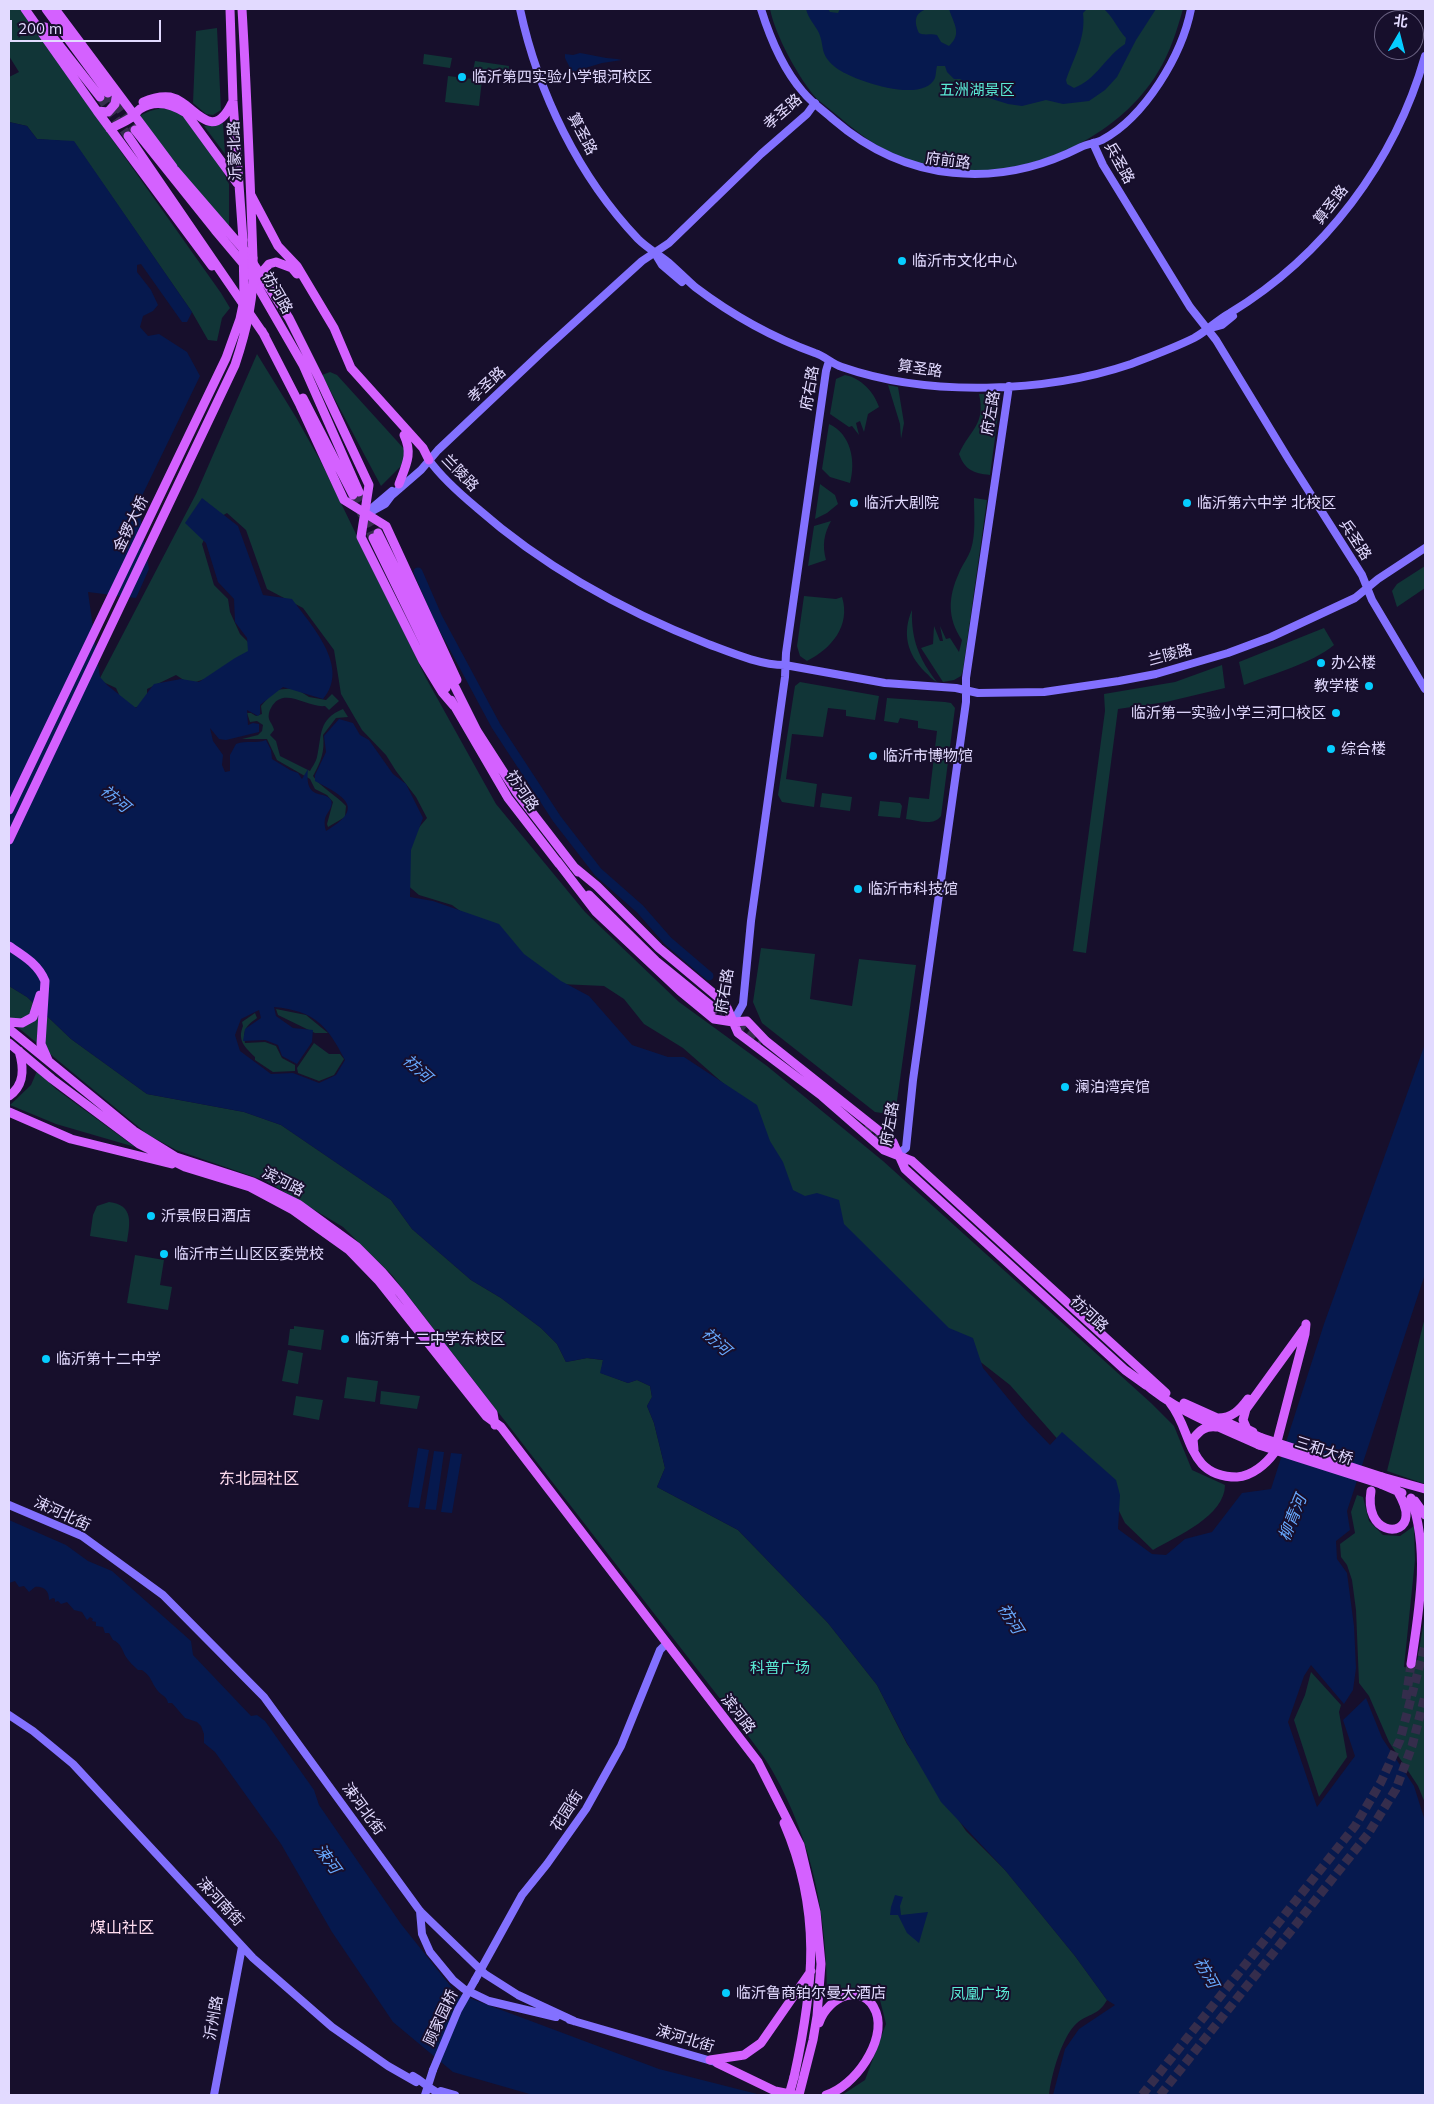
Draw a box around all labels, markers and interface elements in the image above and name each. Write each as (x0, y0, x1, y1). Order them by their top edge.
scale bar (12, 10, 164, 42)
north arrow (1374, 10, 1424, 60)
text: 北 (1393, 11, 1409, 31)
text: 200 m (18, 19, 62, 38)
place label: 临沂第四实验小学银河校区 (472, 68, 652, 86)
marker: 临沂第四实验小学银河校区 (456, 71, 468, 83)
park label: 五洲湖景区 (940, 81, 1014, 99)
street label: 孝圣路 (760, 90, 806, 134)
street label: 算圣路 (563, 110, 601, 158)
street label: 沂蒙北路 (225, 121, 245, 181)
street label: 兵圣路 (1100, 139, 1138, 187)
street label: 府前路 (925, 149, 971, 173)
street label: 算圣路 (1310, 182, 1352, 228)
place label: 临沂市文化中心 (912, 252, 1017, 270)
marker: 临沂市文化中心 (896, 255, 908, 267)
street label: 祊河路 (258, 269, 296, 317)
street label: 算圣路 (896, 357, 944, 381)
street label: 孝圣路 (464, 363, 510, 407)
street label: 府右路 (797, 364, 823, 412)
street label: 府左路 (978, 389, 1004, 437)
street label: 兰陵路 (438, 451, 482, 495)
street label: 金锣大桥 (110, 493, 152, 555)
place label: 临沂大剧院 (864, 494, 939, 512)
place label: 临沂第六中学 北校区 (1197, 494, 1336, 512)
marker: 临沂大剧院 (848, 497, 860, 509)
marker: 临沂第六中学 北校区 (1181, 497, 1193, 509)
street label: 兵圣路 (1335, 516, 1375, 564)
street label: 兰陵路 (1146, 640, 1194, 670)
place label: 办公楼 (1331, 654, 1376, 672)
marker: 办公楼 (1315, 657, 1327, 669)
place label: 教学楼 (1314, 677, 1359, 695)
marker: 教学楼 (1363, 680, 1375, 692)
place label: 临沂第一实验小学三河口校区 (1131, 704, 1326, 722)
marker: 临沂第一实验小学三河口校区 (1330, 707, 1342, 719)
place label: 综合楼 (1341, 740, 1386, 758)
marker: 综合楼 (1325, 743, 1337, 755)
place label: 临沂市博物馆 (883, 747, 973, 765)
marker: 临沂市博物馆 (867, 750, 879, 762)
street label: 祊河路 (502, 767, 542, 815)
water label: 祊河 (97, 781, 133, 817)
place label: 临沂市科技馆 (868, 880, 958, 898)
marker: 临沂市科技馆 (852, 883, 864, 895)
street label: 府右路 (713, 967, 737, 1015)
water label: 祊河 (399, 1051, 435, 1087)
place label: 澜泊湾宾馆 (1075, 1078, 1150, 1096)
marker: 澜泊湾宾馆 (1059, 1081, 1071, 1093)
street label: 府左路 (877, 1100, 903, 1148)
street label: 滨河路 (259, 1164, 307, 1200)
place label: 沂景假日酒店 (161, 1207, 251, 1225)
marker: 沂景假日酒店 (145, 1210, 157, 1222)
place label: 临沂市兰山区区委党校 (174, 1245, 324, 1263)
marker: 临沂市兰山区区委党校 (158, 1248, 170, 1260)
street label: 祊河路 (1066, 1292, 1112, 1336)
water label: 祊河 (698, 1324, 734, 1360)
place label: 临沂第十二中学东校区 (355, 1330, 505, 1348)
marker: 临沂第十二中学东校区 (339, 1333, 351, 1345)
place label: 临沂第十二中学 (56, 1350, 161, 1368)
marker: 临沂第十二中学 (40, 1353, 52, 1365)
street label: 三和大桥 (1293, 1433, 1355, 1469)
district label: 东北园社区 (219, 1469, 299, 1489)
water label: 柳青河 (1275, 1492, 1311, 1544)
street label: 涑河北街 (31, 1493, 93, 1535)
water label: 祊河 (993, 1600, 1027, 1638)
park label: 科普广场 (750, 1659, 810, 1677)
street label: 滨河路 (717, 1691, 759, 1737)
street label: 涑河北街 (338, 1779, 388, 1839)
street label: 花园街 (547, 1787, 587, 1835)
water label: 涑河 (310, 1840, 344, 1878)
street label: 涑河南街 (193, 1874, 247, 1930)
district label: 煤山社区 (90, 1918, 154, 1938)
water label: 祊河 (1190, 1954, 1222, 1992)
place label: 临沂鲁商铂尔曼大酒店 (736, 1984, 886, 2002)
park label: 凤凰广场 (950, 1985, 1010, 2003)
street label: 顾家园桥 (420, 1987, 462, 2049)
marker: 临沂鲁商铂尔曼大酒店 (720, 1987, 732, 1999)
street label: 沂州路 (201, 1994, 227, 2042)
street label: 涑河北街 (654, 2022, 716, 2056)

